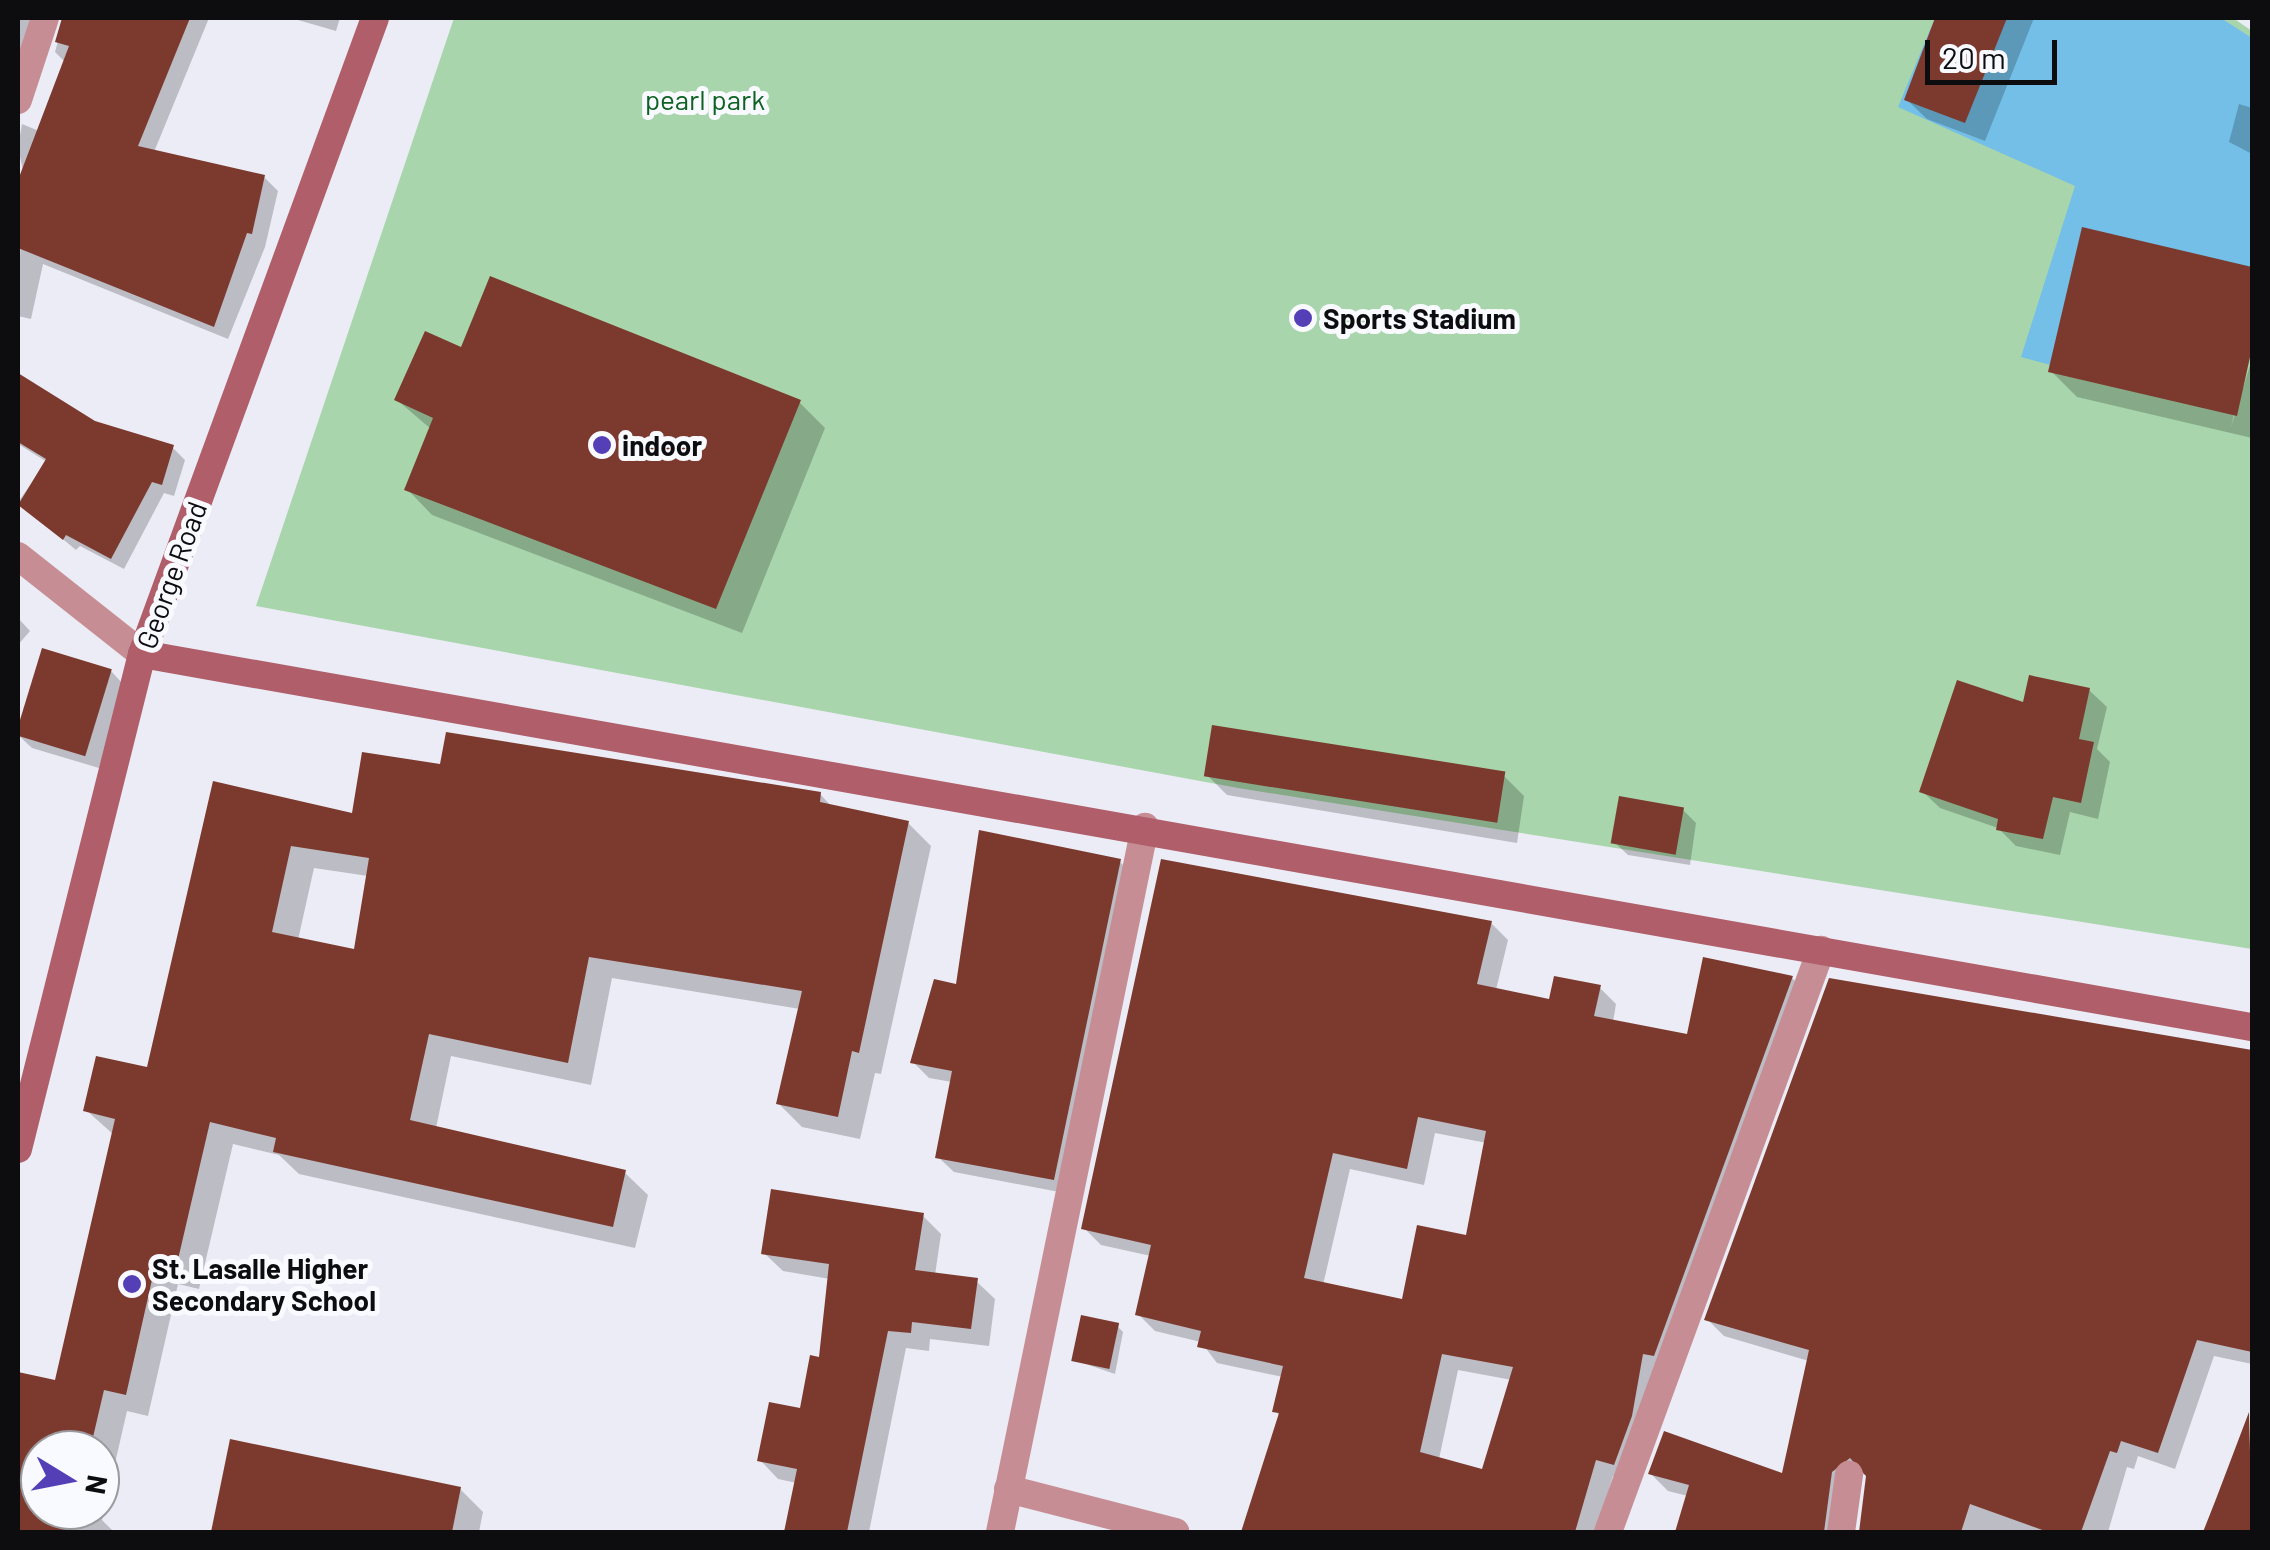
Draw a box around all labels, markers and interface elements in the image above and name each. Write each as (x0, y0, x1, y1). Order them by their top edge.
scale bar (1930, 20, 2062, 82)
text: 20 m (1942, 39, 2006, 75)
park label: pearl park (645, 82, 765, 116)
place label: Sports Stadium (1323, 301, 1516, 335)
marker: Sports Stadium (1292, 307, 1314, 329)
place label: indoor (622, 428, 702, 462)
marker: indoor (591, 434, 613, 456)
street label: George Road (129, 497, 213, 653)
place label: St. Lasalle Higher Secondary School (152, 1251, 376, 1317)
marker: St. Lasalle Higher Secondary School (121, 1273, 143, 1295)
north arrow (20, 1430, 120, 1530)
text: N (79, 1473, 116, 1497)

